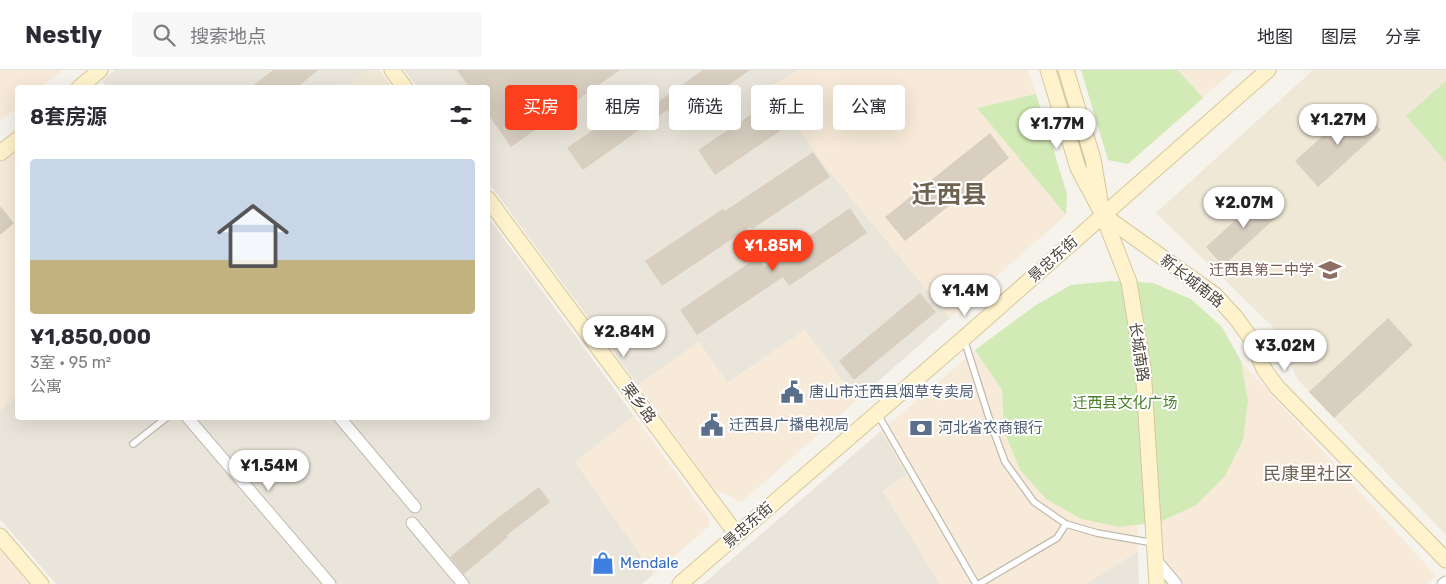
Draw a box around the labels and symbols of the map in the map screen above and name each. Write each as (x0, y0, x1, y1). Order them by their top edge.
pin: ¥1.27M (1297, 104, 1379, 146)
pin: ¥1.77M (1016, 108, 1098, 150)
district label: 迁西县 (911, 180, 987, 209)
pin: ¥2.07M (1203, 186, 1285, 229)
pin: ¥1.85M (732, 230, 814, 272)
street label: 景忠东街 (1025, 232, 1081, 286)
street label: 新长城南路 (1157, 251, 1227, 311)
school or university icon: 迁西县第二中学 (1317, 257, 1343, 283)
place label: 迁西县第二中学 (1209, 261, 1314, 279)
pin: ¥1.4M (930, 274, 1000, 317)
pin: ¥2.84M (583, 316, 665, 358)
street label: 长城南路 (1126, 321, 1152, 383)
pin: ¥3.02M (1244, 330, 1326, 372)
public building icon: 唐山市迁西县烟草专卖局 (779, 379, 805, 405)
street label: 栗乡路 (618, 380, 660, 426)
place label: 唐山市迁西县烟草专卖局 (809, 383, 974, 401)
park label: 迁西县文化广场 (1072, 394, 1178, 412)
public building icon: 迁西县广播电视局 (699, 412, 725, 438)
bank icon: 河北省农商银行 (908, 415, 934, 441)
place label: 迁西县广播电视局 (729, 416, 849, 434)
place label: 河北省农商银行 (938, 419, 1043, 437)
pin: ¥1.54M (228, 450, 310, 492)
district label: 民康里社区 (1263, 463, 1353, 485)
street label: 景忠东街 (719, 499, 777, 551)
shop icon: Mendale (590, 550, 616, 576)
place label: Mendale (620, 554, 679, 572)

